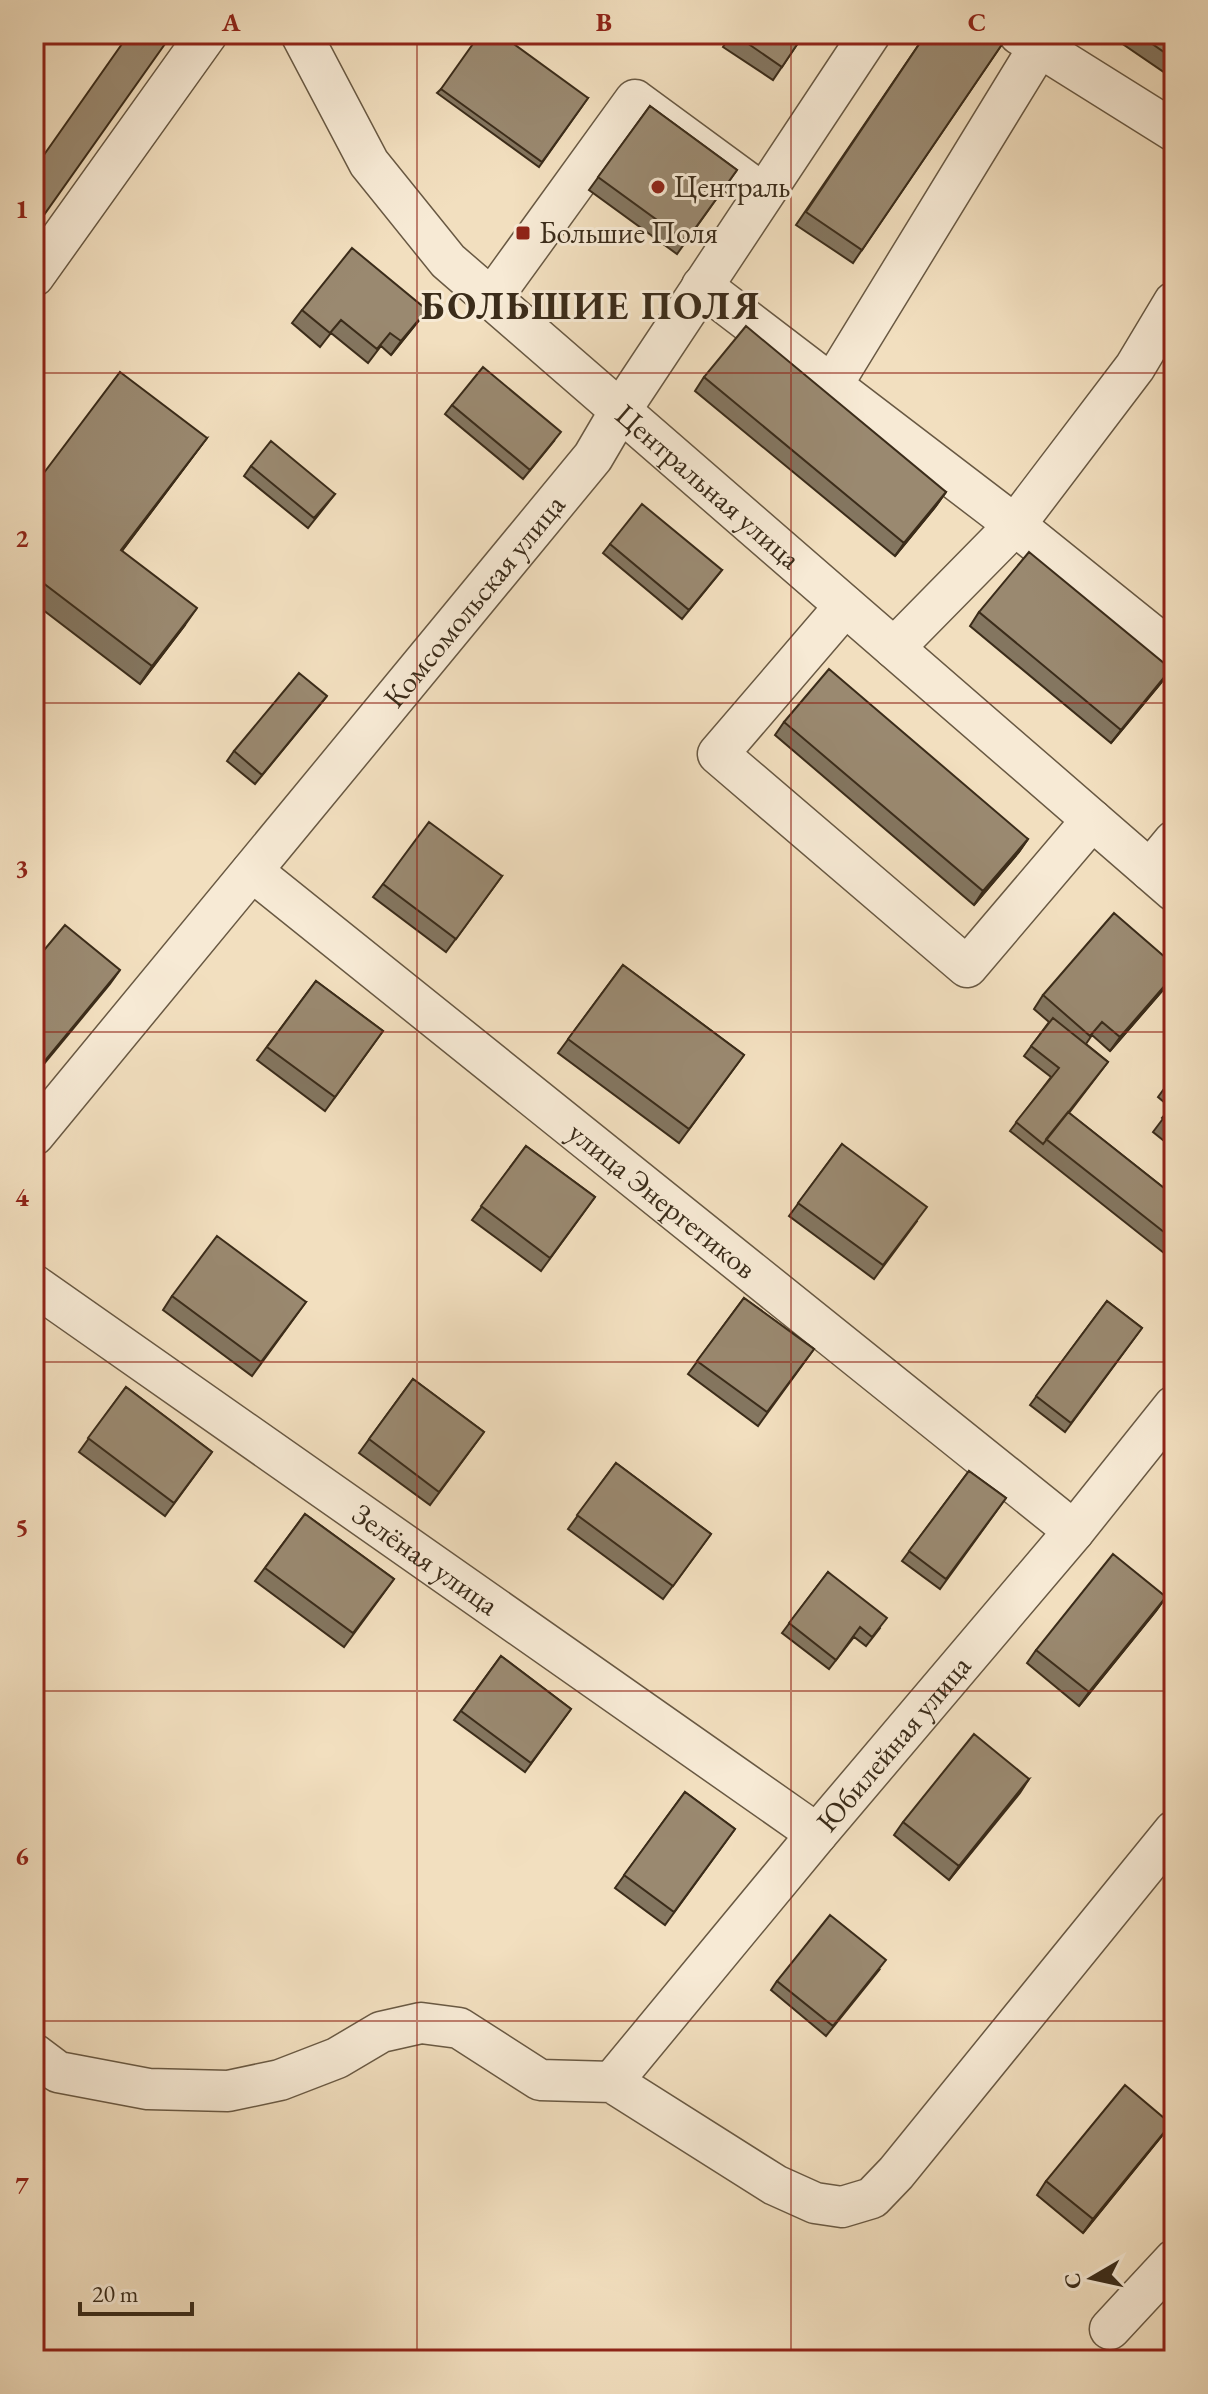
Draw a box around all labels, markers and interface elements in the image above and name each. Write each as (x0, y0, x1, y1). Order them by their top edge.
text: A (221, 5, 241, 39)
text: B (596, 5, 612, 39)
text: C (968, 5, 986, 39)
place label: Централь (674, 167, 790, 206)
marker: Централь (649, 178, 667, 196)
text: 1 (15, 192, 29, 226)
place label: Большие Поля (539, 213, 718, 252)
marker: Большие Поля (514, 224, 532, 242)
district label: БОЛЬШИЕ ПОЛЯ (421, 281, 761, 330)
street label: Центральная улица (608, 395, 809, 577)
street label: Комсомольская улица (374, 486, 573, 716)
text: 2 (15, 521, 29, 555)
text: 3 (15, 851, 29, 885)
street label: улица Энергетиков (560, 1113, 764, 1287)
text: 4 (15, 1180, 29, 1214)
street label: Зелёная улица (345, 1494, 507, 1624)
text: 5 (15, 1510, 29, 1544)
street label: Юбилейная улица (807, 1647, 979, 1840)
text: 6 (15, 1839, 29, 1873)
text: 7 (15, 2168, 29, 2202)
north arrow (1052, 2238, 1132, 2318)
scale bar (80, 2266, 192, 2316)
text: С (1057, 2271, 1088, 2291)
text: 20 m (92, 2278, 139, 2309)

